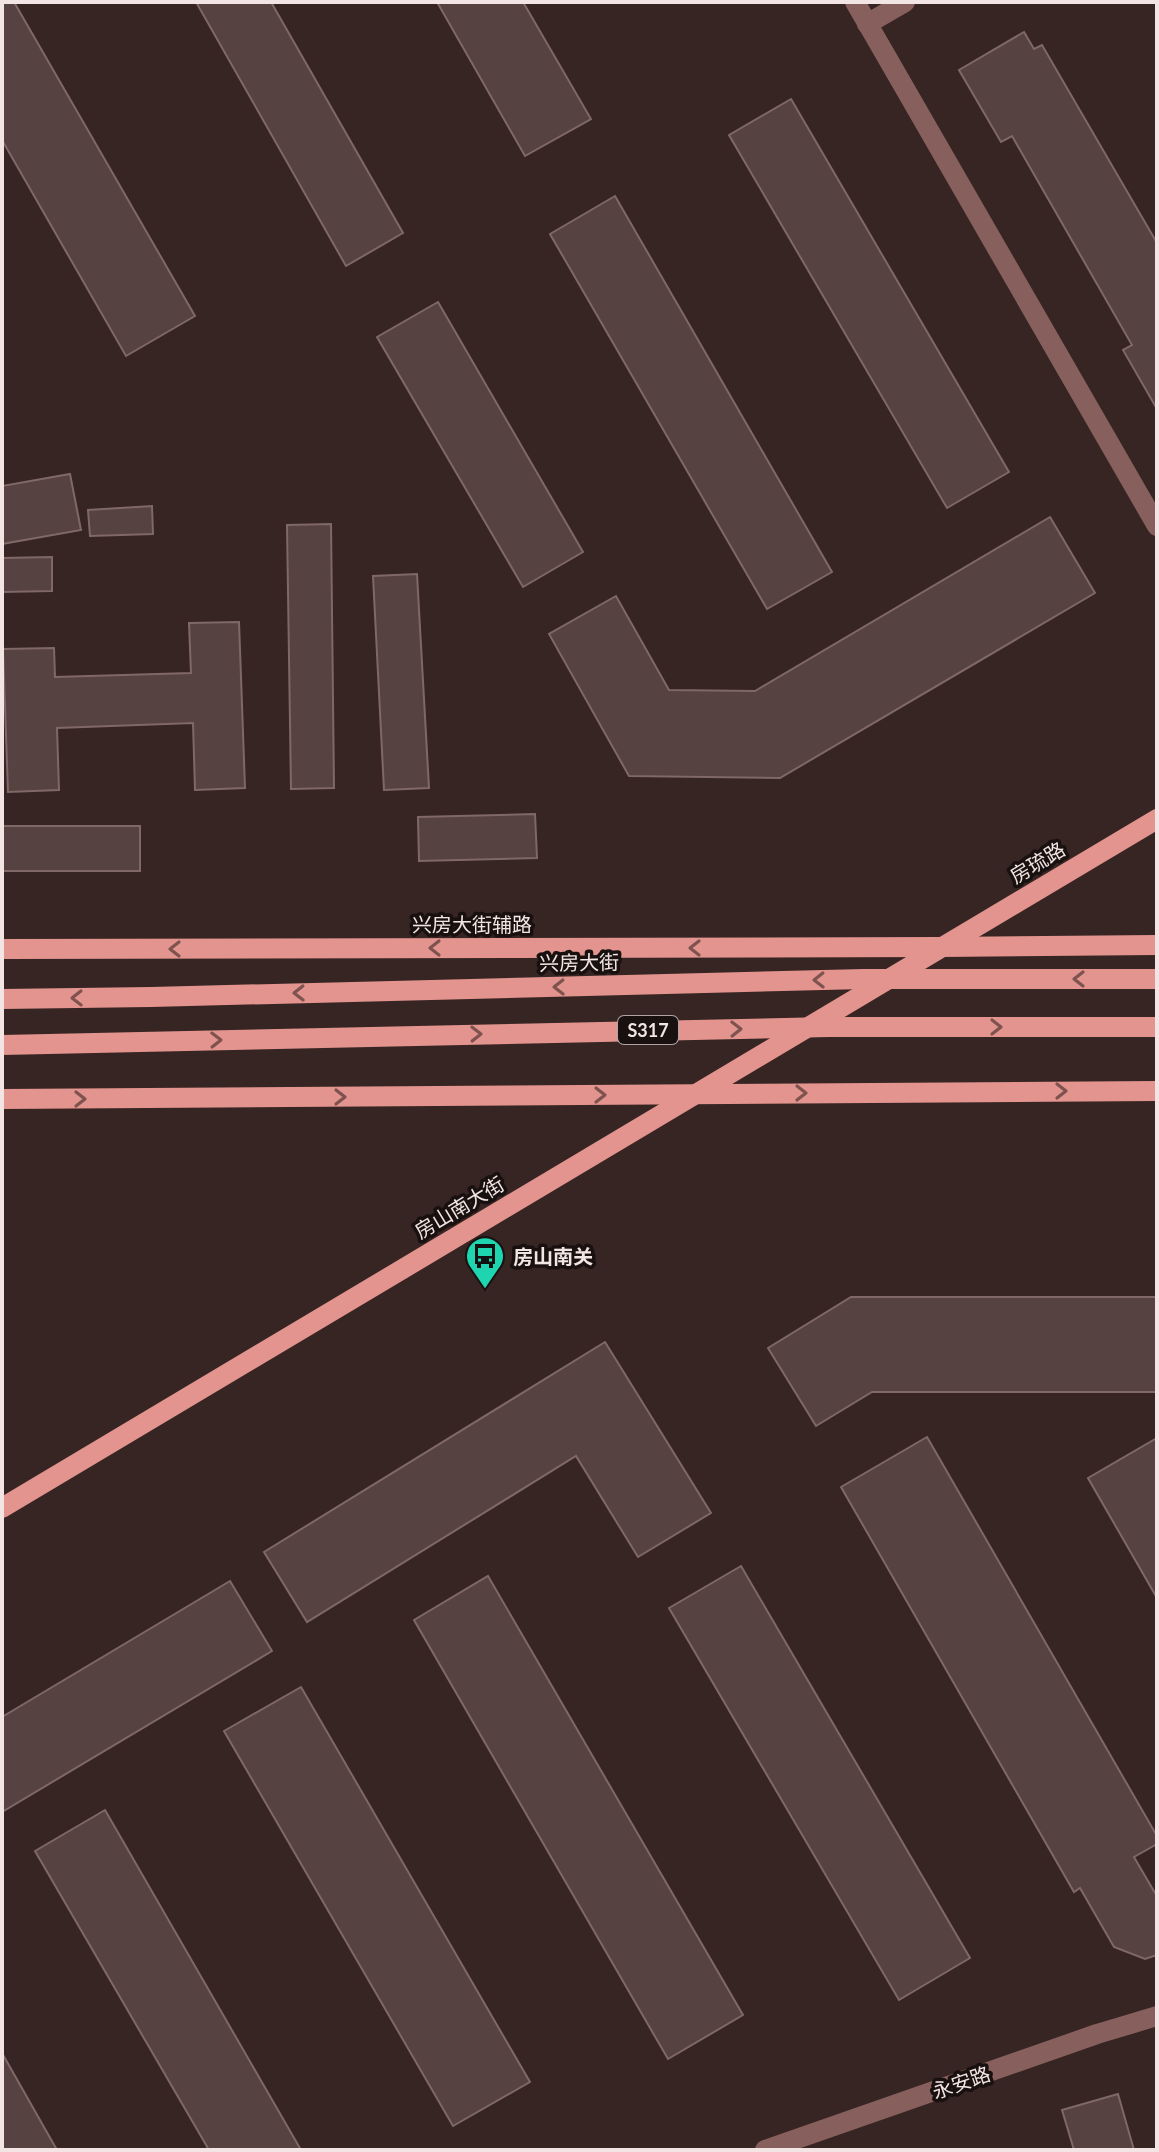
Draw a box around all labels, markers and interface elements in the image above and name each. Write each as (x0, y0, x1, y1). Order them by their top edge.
street label: 房琉路 (1005, 836, 1069, 888)
street label: 兴房大街辅路 (412, 912, 532, 936)
one-way arrow (428, 939, 441, 957)
one-way arrow (688, 939, 701, 957)
one-way arrow (168, 940, 181, 958)
street label: 兴房大街 (539, 949, 619, 975)
one-way arrow (1072, 970, 1085, 988)
one-way arrow (812, 972, 825, 989)
one-way arrow (552, 978, 565, 995)
one-way arrow (292, 984, 305, 1002)
one-way arrow (70, 989, 83, 1006)
road number: S317 (618, 1016, 678, 1044)
one-way arrow (990, 1018, 1003, 1036)
one-way arrow (730, 1020, 743, 1037)
one-way arrow (470, 1025, 483, 1043)
one-way arrow (210, 1031, 223, 1048)
one-way arrow (1055, 1082, 1068, 1100)
one-way arrow (795, 1084, 808, 1102)
one-way arrow (594, 1086, 607, 1104)
one-way arrow (334, 1088, 347, 1105)
one-way arrow (74, 1090, 87, 1107)
street label: 房山南大街 (410, 1171, 508, 1243)
bus stop icon: 房山南关 (464, 1235, 506, 1290)
place label: 房山南关 (513, 1244, 593, 1268)
street label: 永安路 (929, 2061, 993, 2103)

